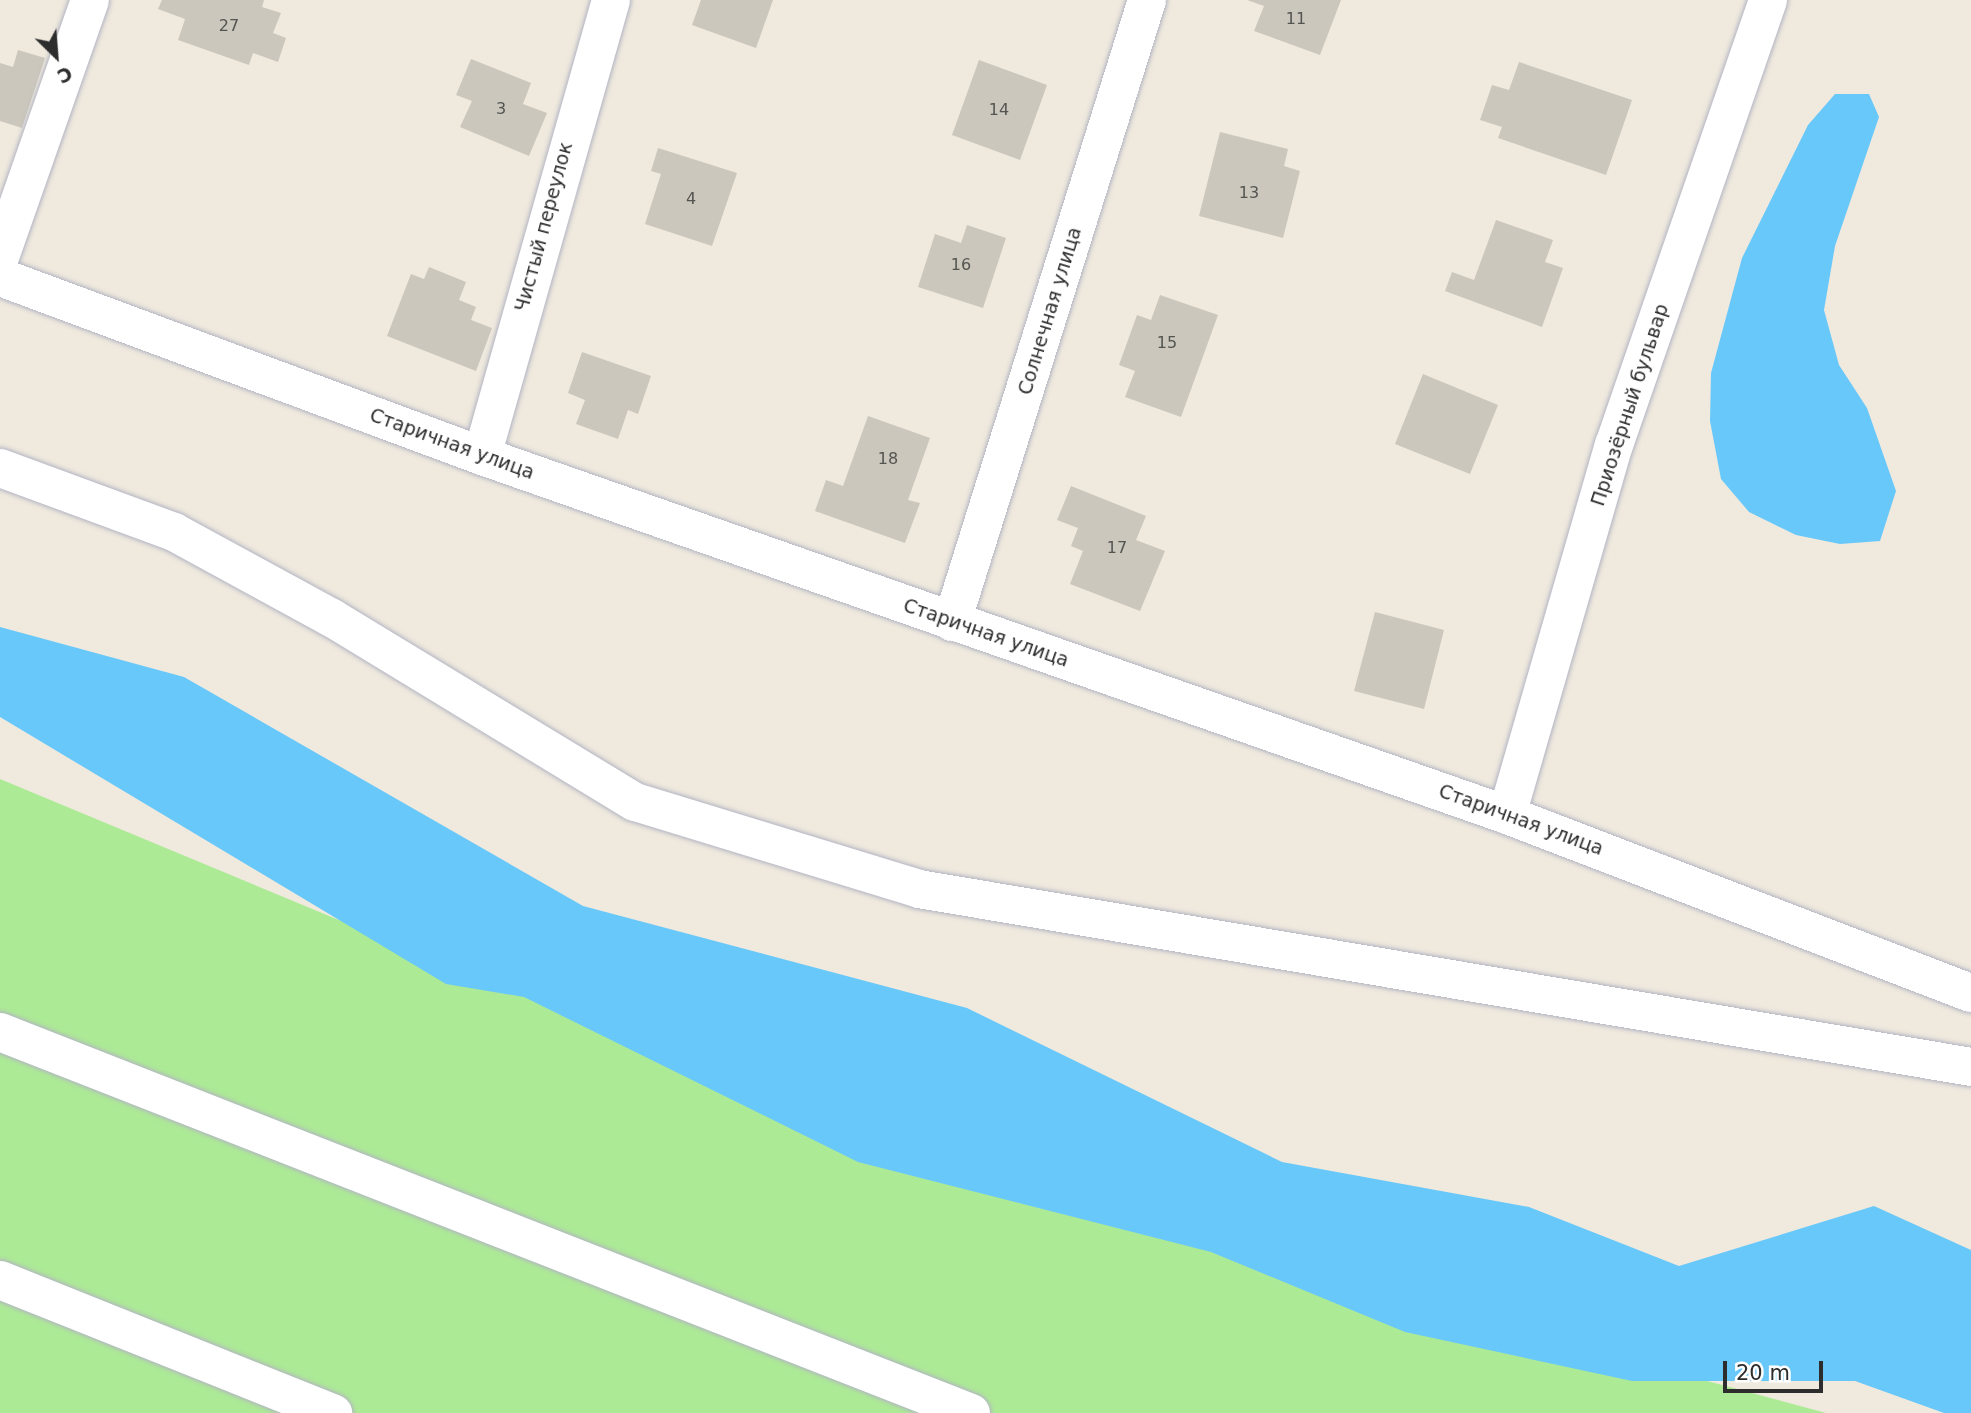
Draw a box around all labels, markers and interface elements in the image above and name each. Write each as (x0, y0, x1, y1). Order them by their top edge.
house number: 11 (1286, 9, 1306, 29)
house number: 27 (219, 16, 239, 36)
north arrow (21, 21, 91, 91)
text: С (54, 62, 76, 88)
house number: 3 (496, 99, 506, 119)
house number: 14 (989, 100, 1009, 120)
street label: Чистый переулок (510, 140, 578, 314)
house number: 13 (1239, 183, 1259, 203)
house number: 4 (686, 189, 696, 209)
street label: Солнечная улица (1014, 224, 1086, 398)
house number: 16 (951, 255, 971, 275)
street label: Приозёрный бульвар (1587, 301, 1673, 509)
house number: 15 (1157, 333, 1177, 353)
street label: Старичная улица (367, 404, 537, 484)
house number: 18 (878, 449, 898, 469)
house number: 17 (1107, 538, 1127, 558)
street label: Старичная улица (900, 594, 1072, 672)
street label: Старичная улица (1436, 780, 1606, 860)
scale bar (1726, 1346, 1826, 1390)
text: 20 m (1736, 1361, 1790, 1385)

